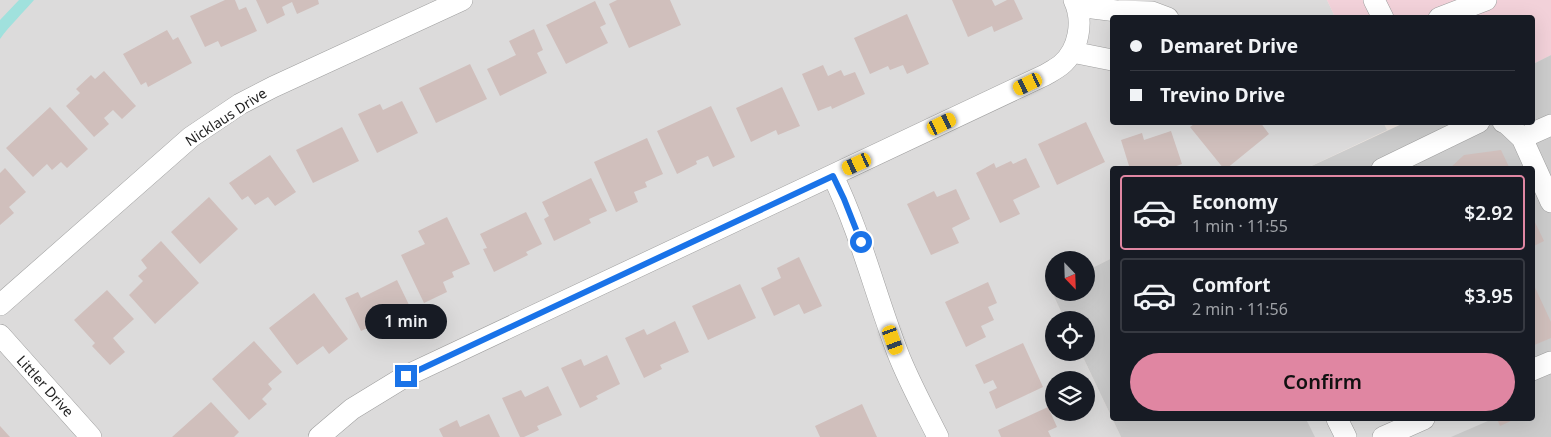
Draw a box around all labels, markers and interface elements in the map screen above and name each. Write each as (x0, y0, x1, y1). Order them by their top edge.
text: Demaret Drive (1160, 33, 1298, 59)
car (1011, 71, 1044, 97)
text: Trevino Drive (1160, 82, 1285, 108)
street label: Nicklaus Drive (181, 83, 270, 150)
car (925, 111, 958, 137)
car (840, 151, 873, 177)
text: Economy (1192, 189, 1278, 215)
icon: car (1132, 190, 1177, 235)
text: $2.92 (1464, 200, 1513, 226)
text: 1 min · 11:55 (1192, 215, 1288, 237)
route start (850, 231, 872, 253)
north arrow (1045, 251, 1095, 301)
map controls (1045, 251, 1095, 421)
text: Comfort (1192, 272, 1271, 298)
icon: car (1132, 273, 1177, 318)
text: $3.95 (1464, 283, 1513, 309)
text: 2 min · 11:56 (1192, 298, 1288, 320)
callout: 1 min (365, 304, 447, 338)
text: 1 min (384, 310, 428, 332)
button: locate (1045, 311, 1095, 361)
car (880, 323, 905, 357)
street label: Littler Drive (13, 351, 78, 421)
button: Confirm (1130, 353, 1515, 411)
route end (395, 365, 417, 387)
button: layers (1045, 371, 1095, 421)

